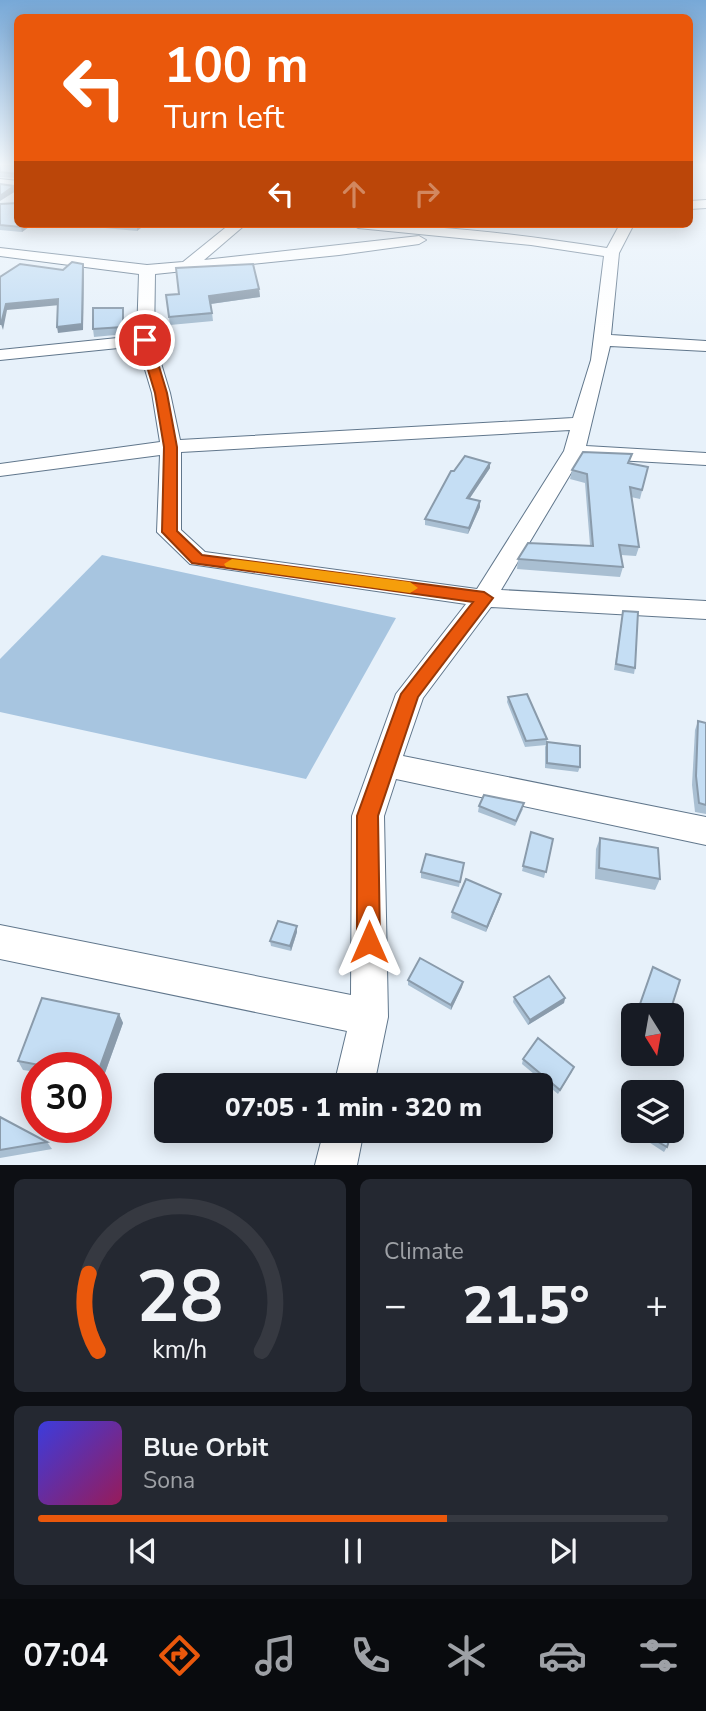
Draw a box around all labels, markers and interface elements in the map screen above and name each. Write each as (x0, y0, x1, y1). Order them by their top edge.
text: 100 m (164, 32, 308, 99)
icon: left (49, 42, 140, 133)
text: Turn left (164, 96, 284, 139)
icon: left (262, 175, 300, 213)
icon: ahead (335, 175, 373, 213)
icon: right (408, 175, 446, 213)
pin (115, 310, 175, 370)
icon: arrive (126, 321, 164, 359)
position arrow (332, 905, 406, 979)
north arrow (621, 1003, 684, 1066)
map controls (621, 1003, 684, 1143)
speed limit sign: 30 (21, 1052, 112, 1143)
button: layers (621, 1080, 684, 1143)
text: 07:05 · 1 min · 320 m (225, 1090, 482, 1125)
text: Climate (384, 1236, 464, 1267)
text: 28 (136, 1248, 224, 1348)
text: 21.5° (462, 1270, 590, 1341)
text: − (384, 1280, 407, 1331)
text: + (645, 1280, 668, 1331)
text: km/h (152, 1333, 208, 1367)
text: Blue Orbit (143, 1430, 268, 1465)
text: Sona (143, 1465, 195, 1496)
icon: previous (124, 1532, 162, 1570)
icon: pause (334, 1532, 372, 1570)
icon: next (544, 1532, 582, 1570)
icon: directions (155, 1631, 204, 1680)
icon: music (251, 1631, 300, 1680)
icon: phone (346, 1631, 395, 1680)
icon: climate (442, 1631, 491, 1680)
icon: car (538, 1631, 587, 1680)
icon: filters (634, 1631, 683, 1680)
text: 07:04 (23, 1634, 108, 1677)

